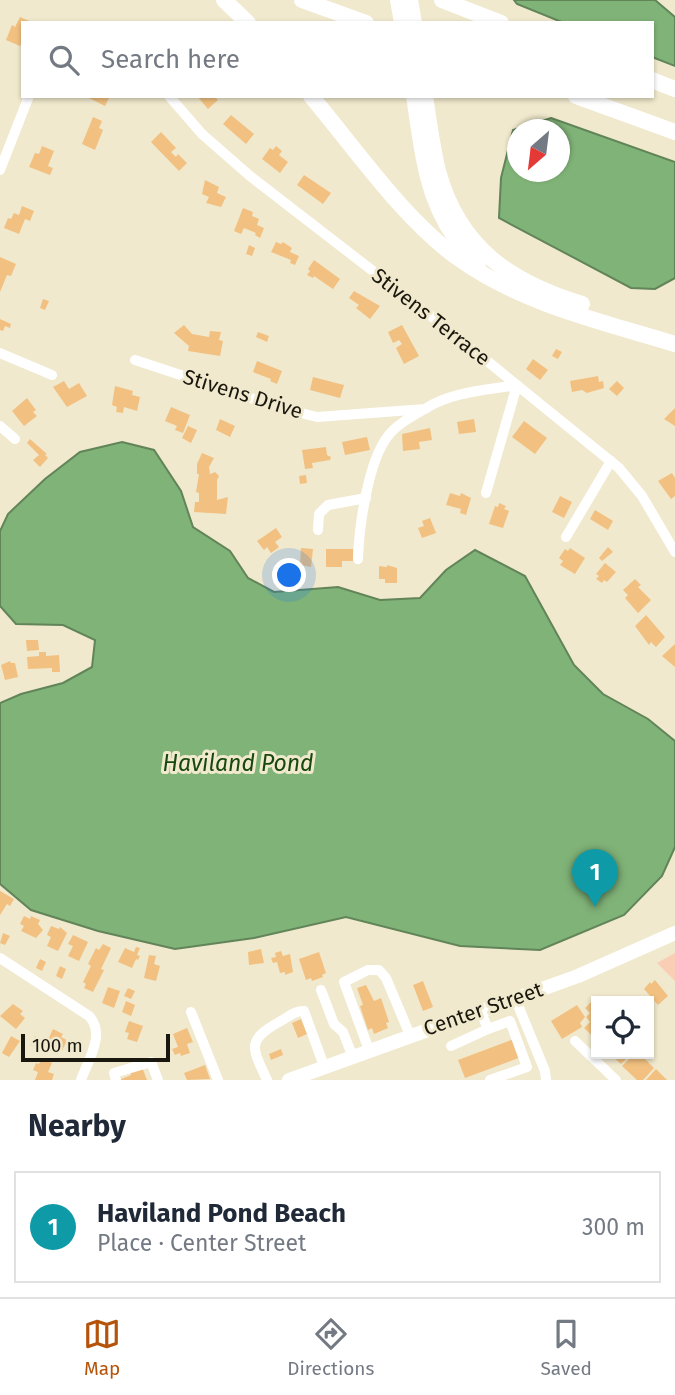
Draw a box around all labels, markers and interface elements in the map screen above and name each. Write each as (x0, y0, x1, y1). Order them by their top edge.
search box (21, 21, 654, 98)
icon: search (45, 41, 83, 79)
text: Search here (101, 44, 240, 75)
north arrow (507, 119, 570, 182)
street label: Stivens Terrace (366, 263, 496, 371)
street label: Stivens Drive (180, 364, 306, 424)
your location (272, 558, 306, 592)
water label: Haviland Pond (162, 749, 314, 777)
pin: 1 (572, 849, 618, 907)
street label: Center Street (420, 976, 546, 1042)
map controls (591, 996, 654, 1059)
button: locate (591, 996, 654, 1059)
scale bar (21, 1031, 170, 1063)
text: 100 m (32, 1034, 83, 1057)
text: Nearby (28, 1108, 126, 1144)
text: Haviland Pond Beach (97, 1198, 346, 1229)
text: 1 (48, 1213, 58, 1241)
text: 300 m (582, 1213, 645, 1241)
text: Place · Center Street (97, 1229, 306, 1257)
tab: Map (83, 1315, 121, 1380)
tab: Directions (287, 1315, 374, 1380)
tab: Saved (541, 1315, 592, 1380)

